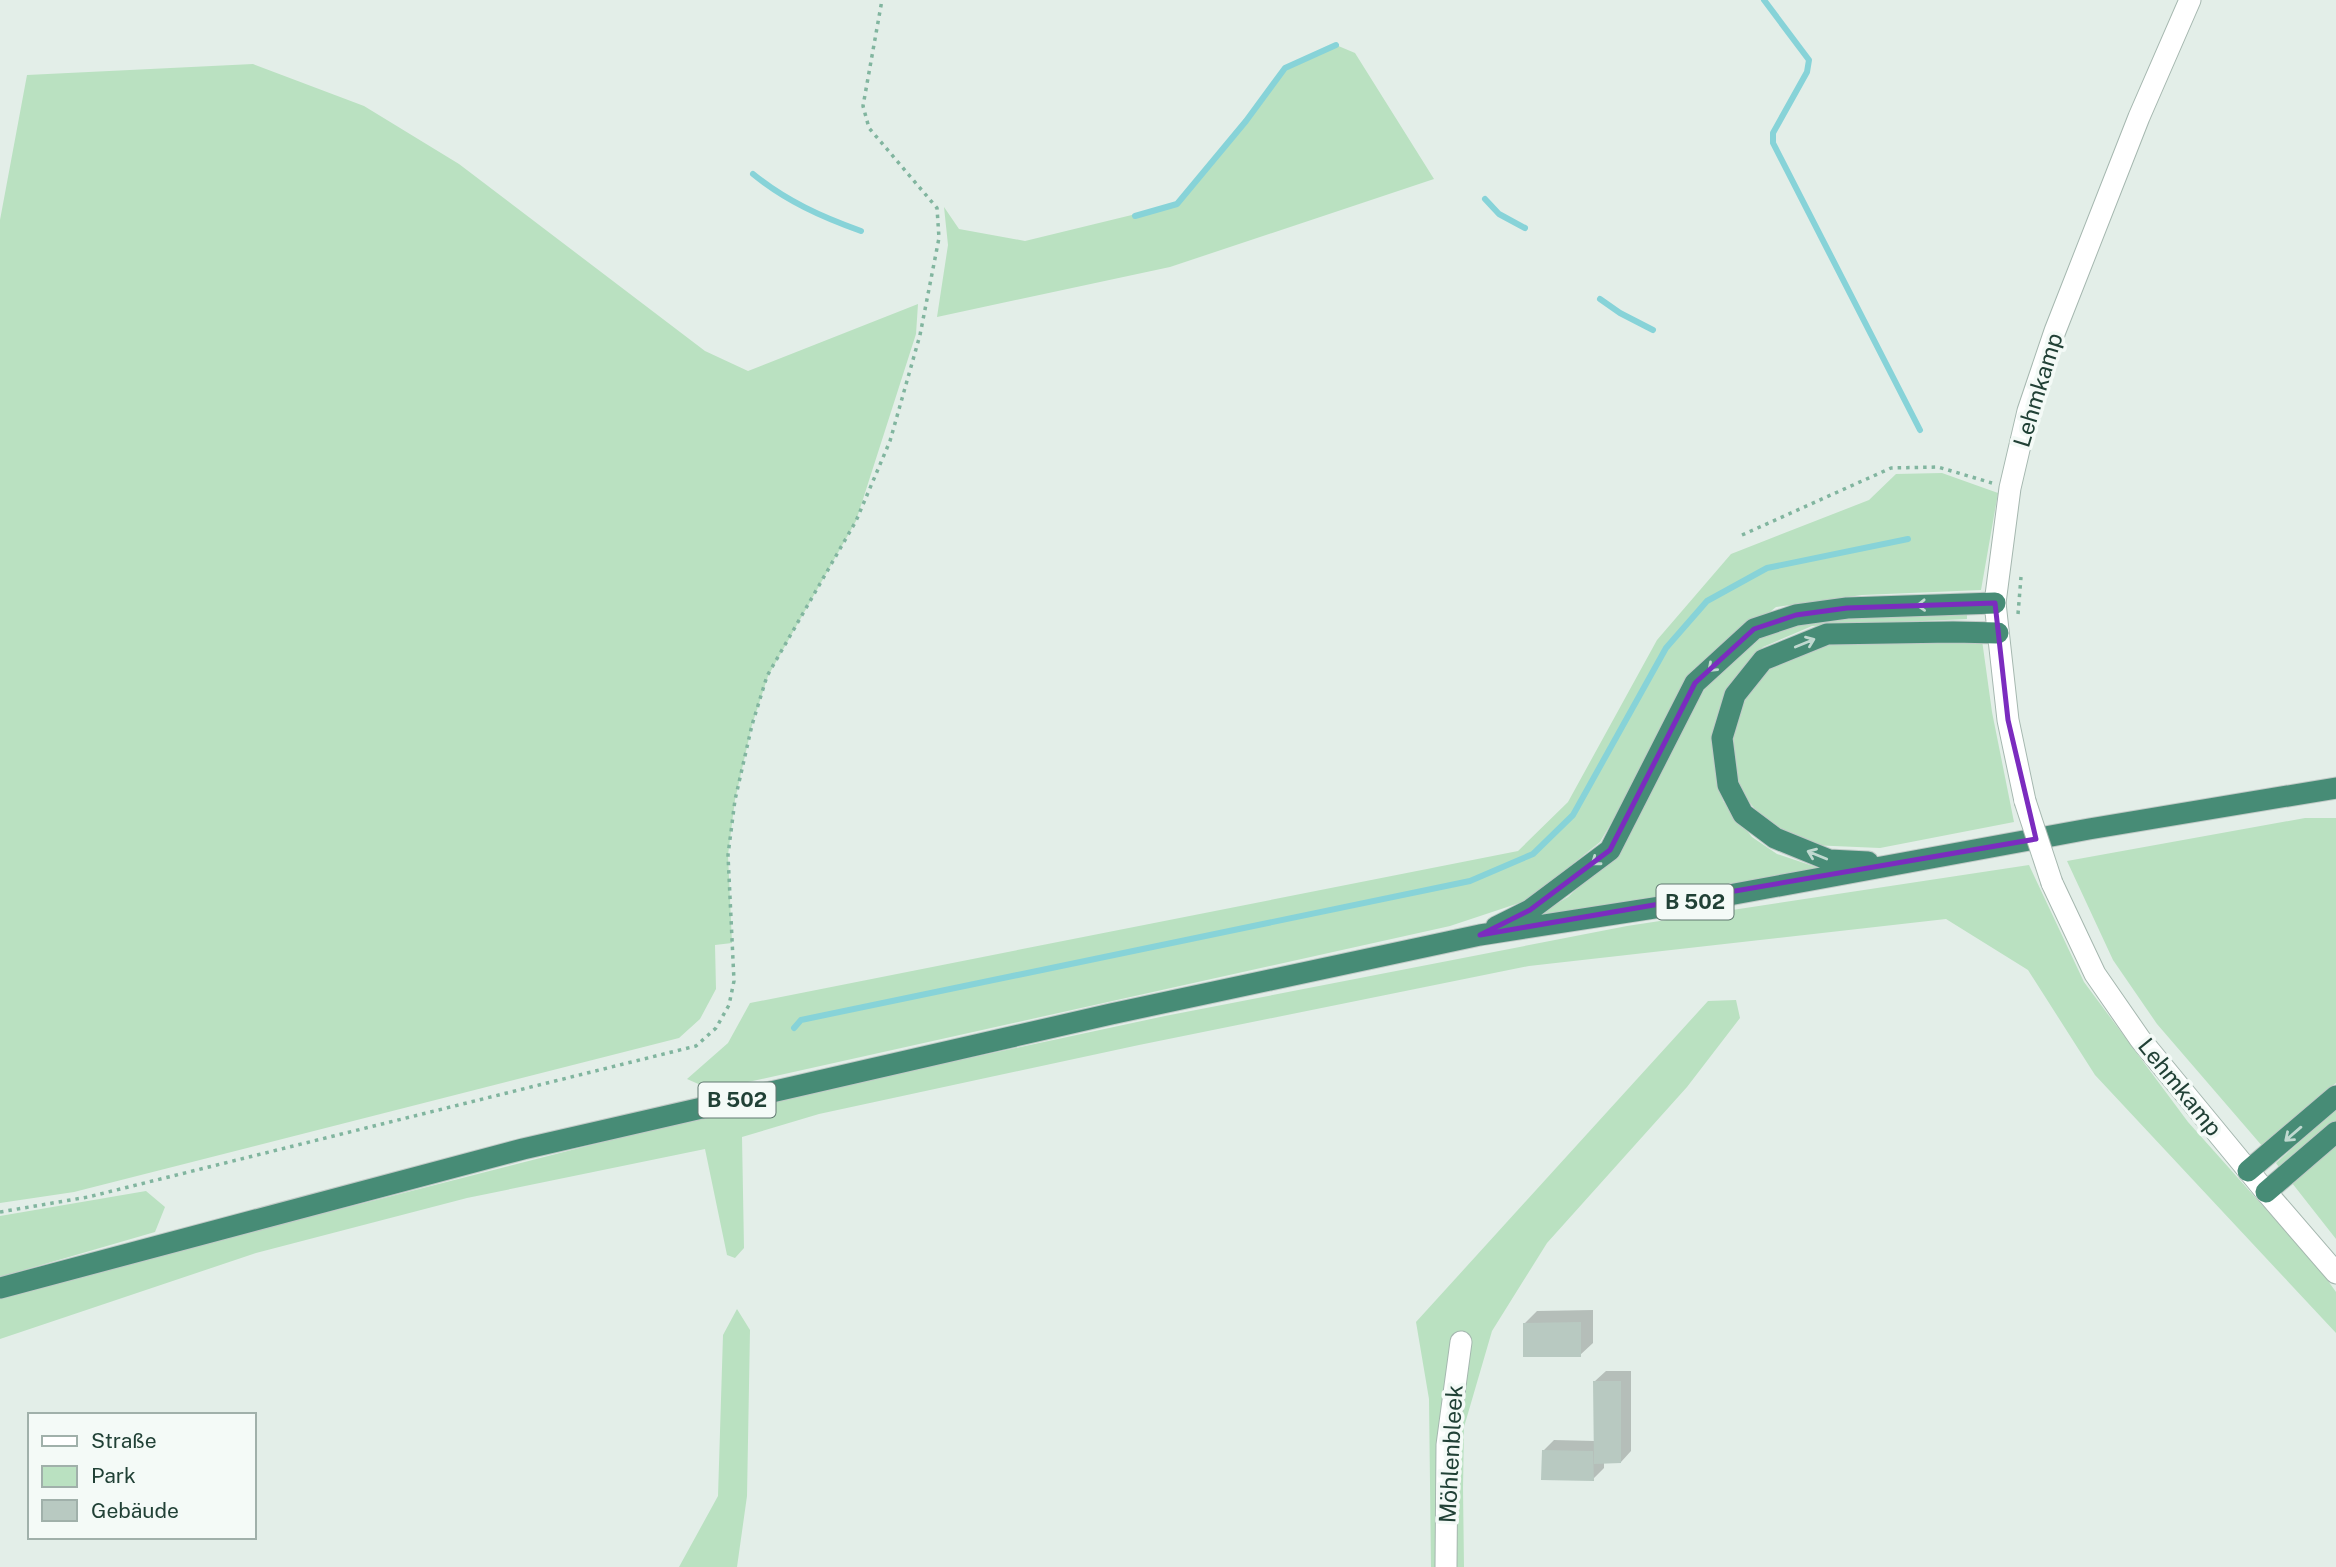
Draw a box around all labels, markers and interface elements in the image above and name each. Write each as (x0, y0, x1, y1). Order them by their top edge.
street label: Lehmkamp (2007, 330, 2068, 450)
one-way arrow (1915, 599, 1938, 612)
one-way arrow (1794, 635, 1815, 648)
one-way arrow (1708, 656, 1725, 673)
one-way arrow (1807, 848, 1828, 861)
one-way arrow (1591, 850, 1610, 865)
road number: B 502 (1656, 884, 1734, 920)
street label: Lehmkamp (2133, 1032, 2228, 1141)
road number: B 502 (698, 1082, 776, 1118)
one-way arrow (2284, 1126, 2302, 1142)
street label: Möhlenbleek (1433, 1384, 1468, 1524)
legend (28, 1413, 256, 1539)
text: Straße (91, 1428, 157, 1453)
text: Park (91, 1463, 136, 1488)
text: Gebäude (91, 1498, 179, 1523)

